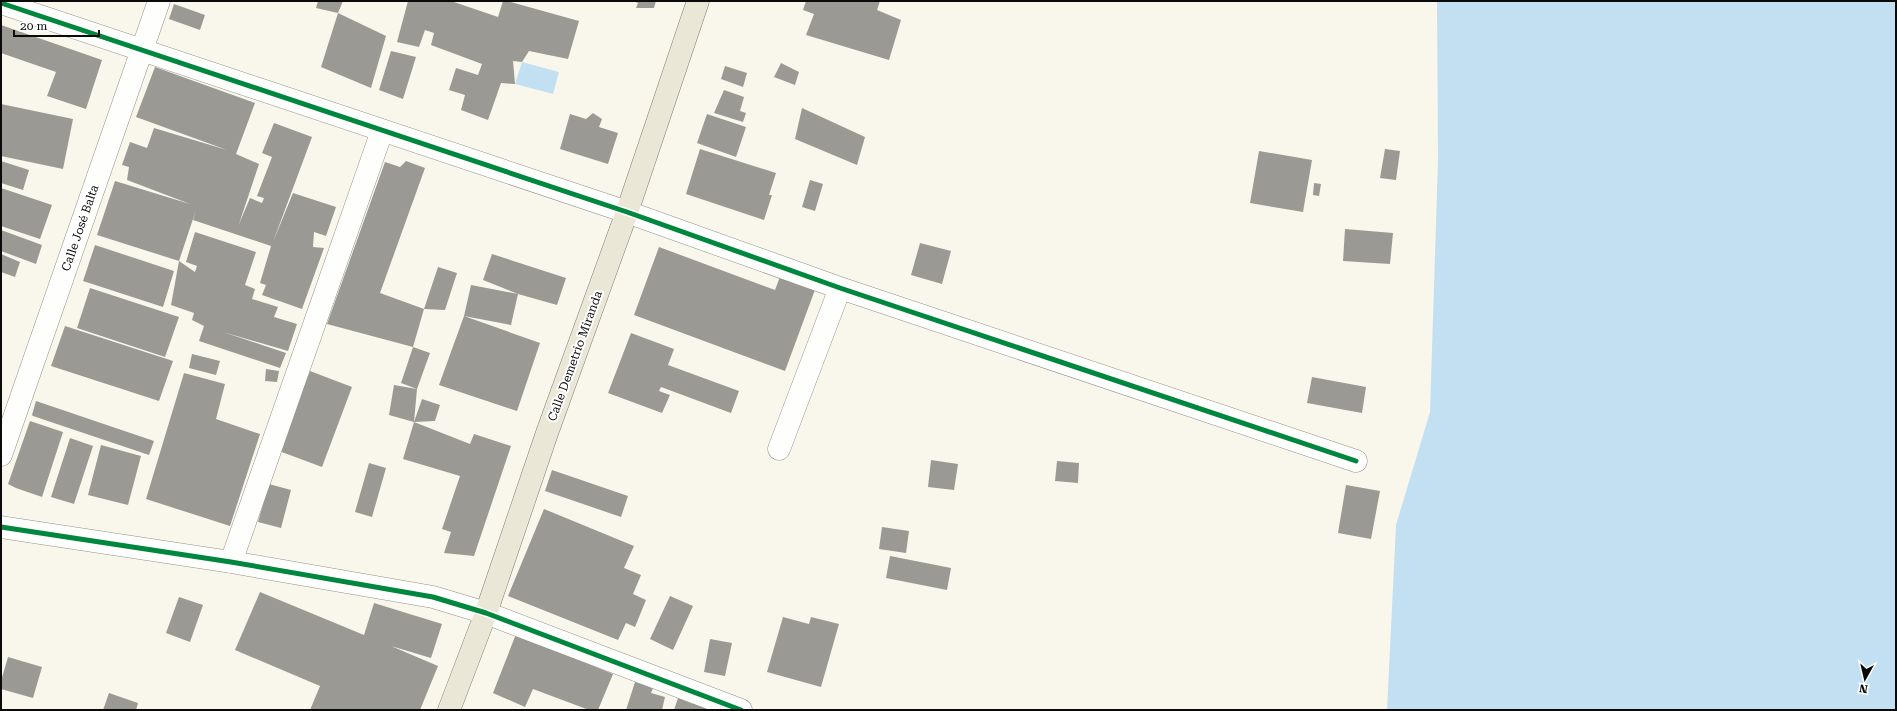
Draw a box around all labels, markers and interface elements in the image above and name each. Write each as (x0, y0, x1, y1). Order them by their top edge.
scale bar (14, 12, 99, 38)
text: 20 m (20, 19, 47, 33)
street label: Calle José Balta (59, 182, 102, 273)
street label: Calle Demetrio Miranda (545, 288, 605, 423)
north arrow (1845, 659, 1885, 699)
text: N (1858, 681, 1869, 695)

